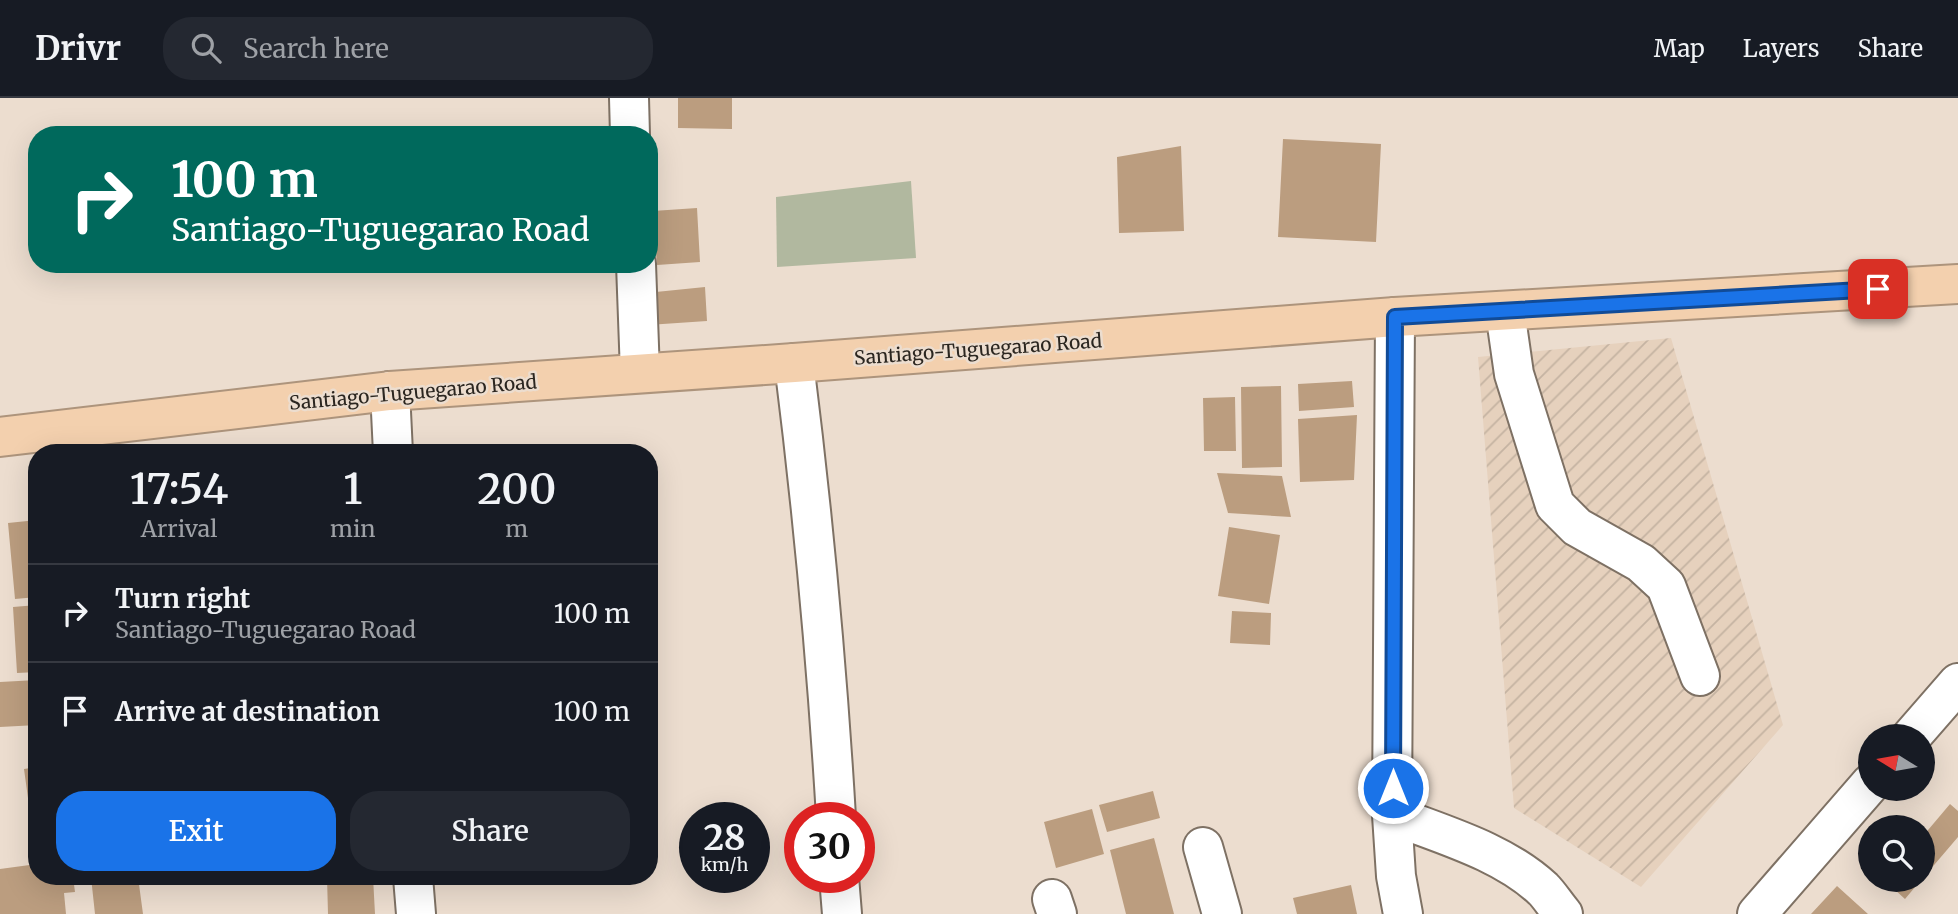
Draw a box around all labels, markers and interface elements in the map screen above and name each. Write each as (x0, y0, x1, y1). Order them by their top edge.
search box (163, 17, 653, 80)
text: Drivr (35, 28, 121, 69)
icon: search (187, 29, 225, 67)
text: Search here (243, 32, 389, 65)
text: Map (1654, 33, 1705, 64)
text: Layers (1743, 33, 1819, 64)
text: Share (1857, 33, 1923, 64)
text: 100 m (171, 149, 318, 210)
icon: right (56, 154, 147, 245)
text: Santiago-Tuguegarao Road (171, 210, 590, 250)
pin (1848, 259, 1908, 319)
icon: arrive (1859, 270, 1897, 308)
street label: Santiago-Tuguegarao Road (853, 328, 1103, 370)
street label: Santiago-Tuguegarao Road (288, 369, 538, 415)
text: 17:54 (130, 463, 228, 515)
text: 1 (343, 463, 362, 515)
text: 200 (477, 463, 556, 515)
text: Arrival (141, 514, 217, 543)
text: min (330, 514, 376, 543)
text: m (505, 514, 528, 543)
text: Turn right (115, 582, 250, 615)
icon: right (56, 594, 94, 632)
text: 100 m (554, 597, 630, 630)
text: Santiago-Tuguegarao Road (115, 615, 416, 644)
icon: arrive (56, 692, 94, 730)
text: Arrive at destination (115, 695, 380, 728)
text: 100 m (554, 695, 630, 728)
north arrow (1858, 724, 1936, 802)
map controls (1858, 724, 1935, 892)
position arrow (1356, 751, 1430, 825)
button: Exit (56, 791, 336, 871)
button: Share (350, 791, 630, 871)
speed limit sign: 30 (784, 802, 875, 893)
button: search (1858, 815, 1935, 892)
text: 28 (703, 816, 746, 860)
text: km/h (701, 853, 748, 876)

